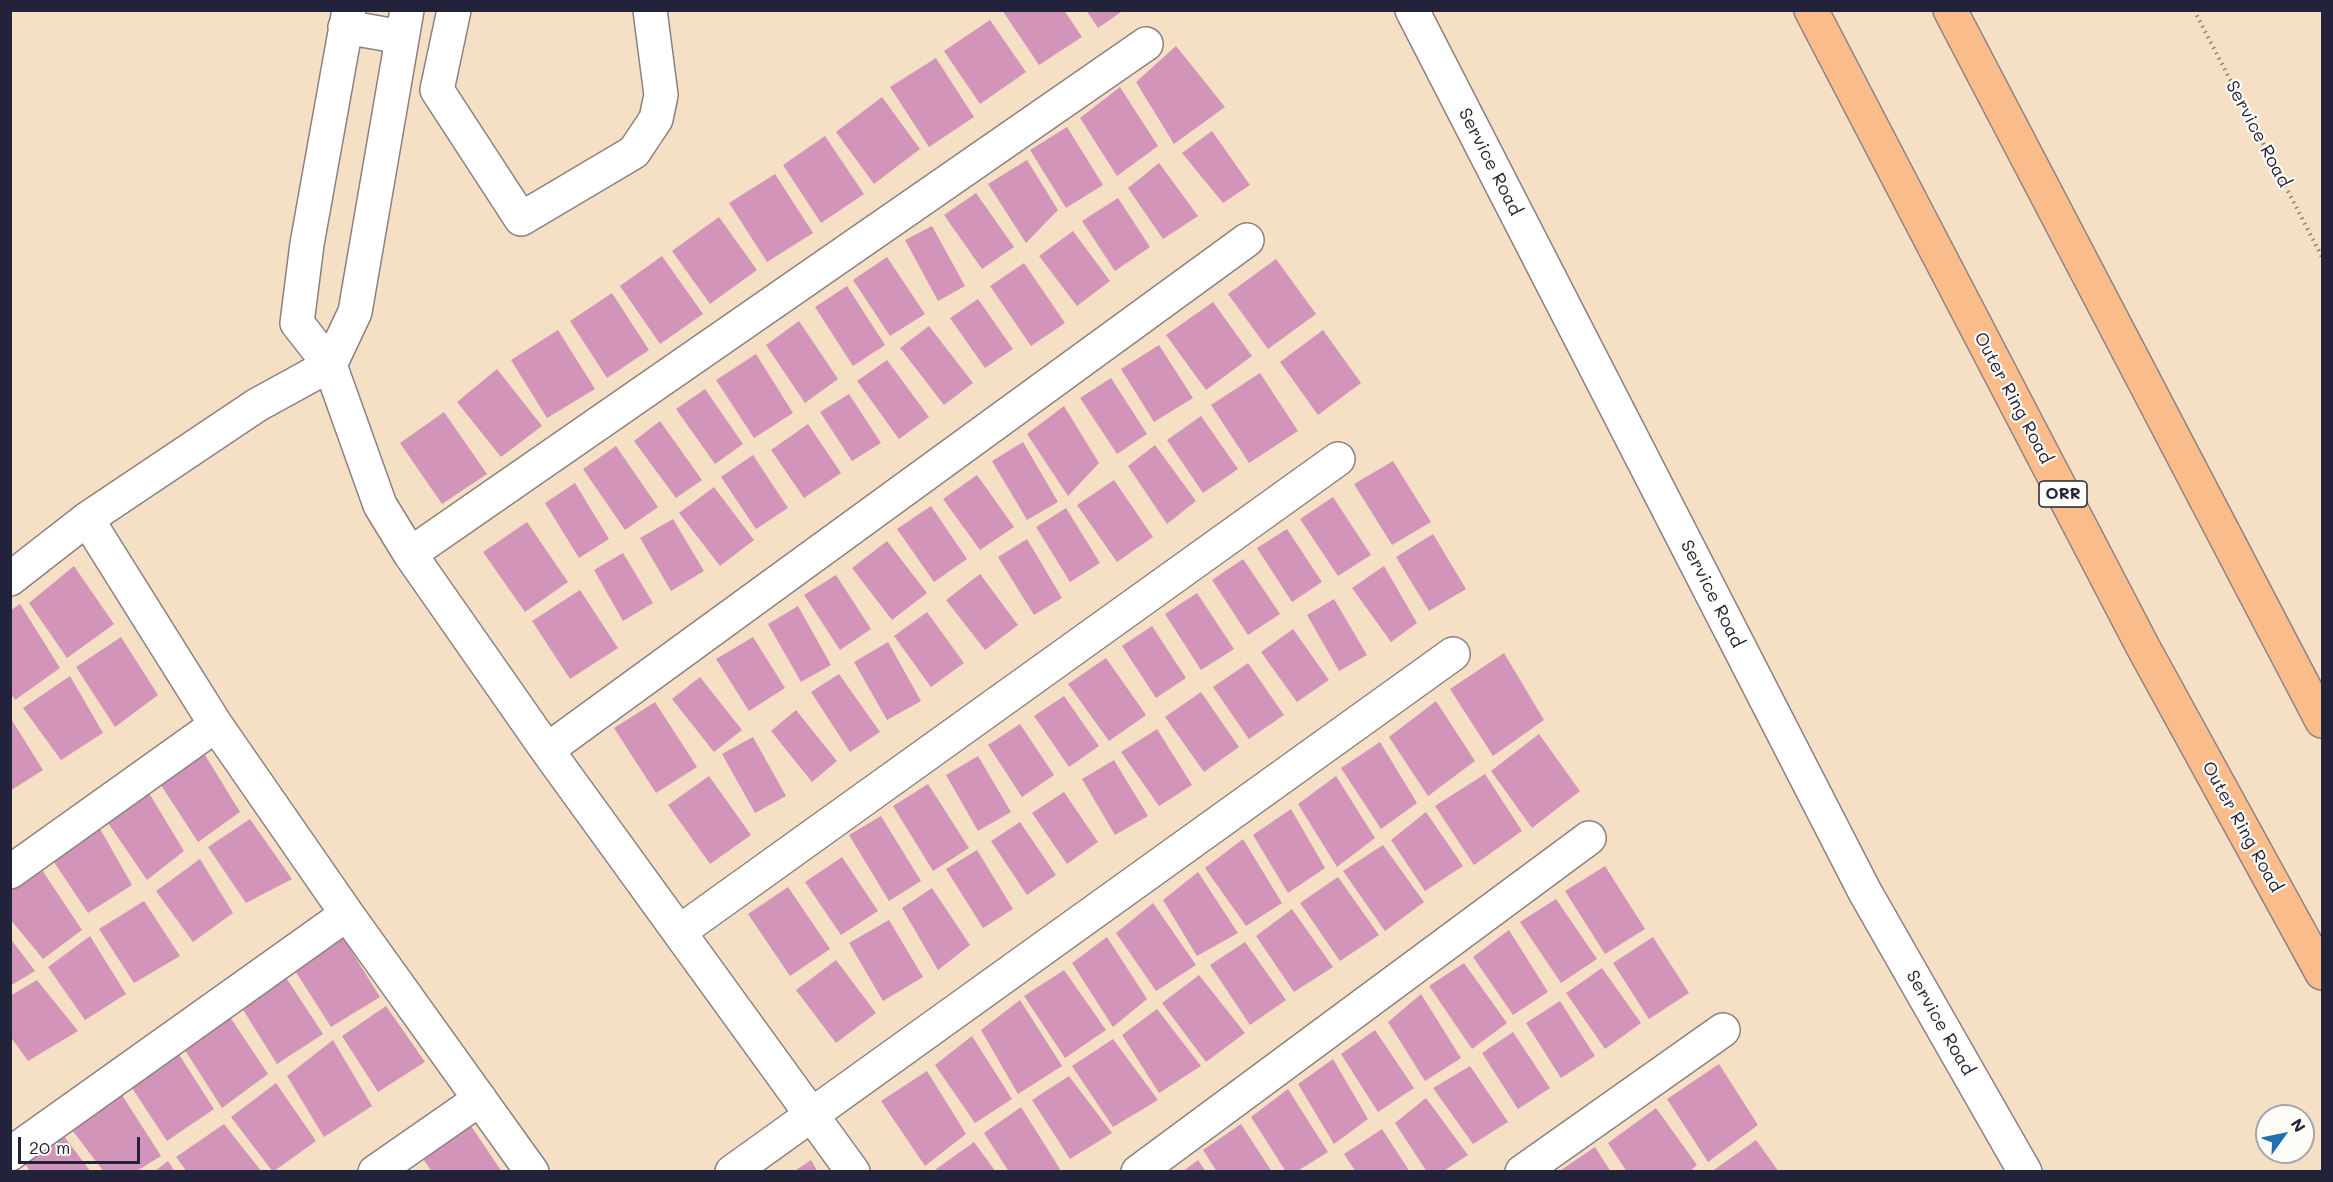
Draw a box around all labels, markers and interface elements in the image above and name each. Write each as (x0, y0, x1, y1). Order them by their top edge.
street label: Service Road (2221, 77, 2295, 191)
street label: Service Road (1454, 105, 1526, 219)
street label: Outer Ring Road (1969, 328, 2057, 468)
road number: ORR (2039, 481, 2087, 507)
street label: Service Road (1676, 537, 1748, 651)
street label: Outer Ring Road (2197, 758, 2287, 896)
street label: Service Road (1901, 967, 1979, 1079)
north arrow (2255, 1104, 2315, 1164)
text: N (2287, 1114, 2311, 1136)
scale bar (21, 1125, 142, 1163)
text: 20 m (29, 1135, 70, 1159)

